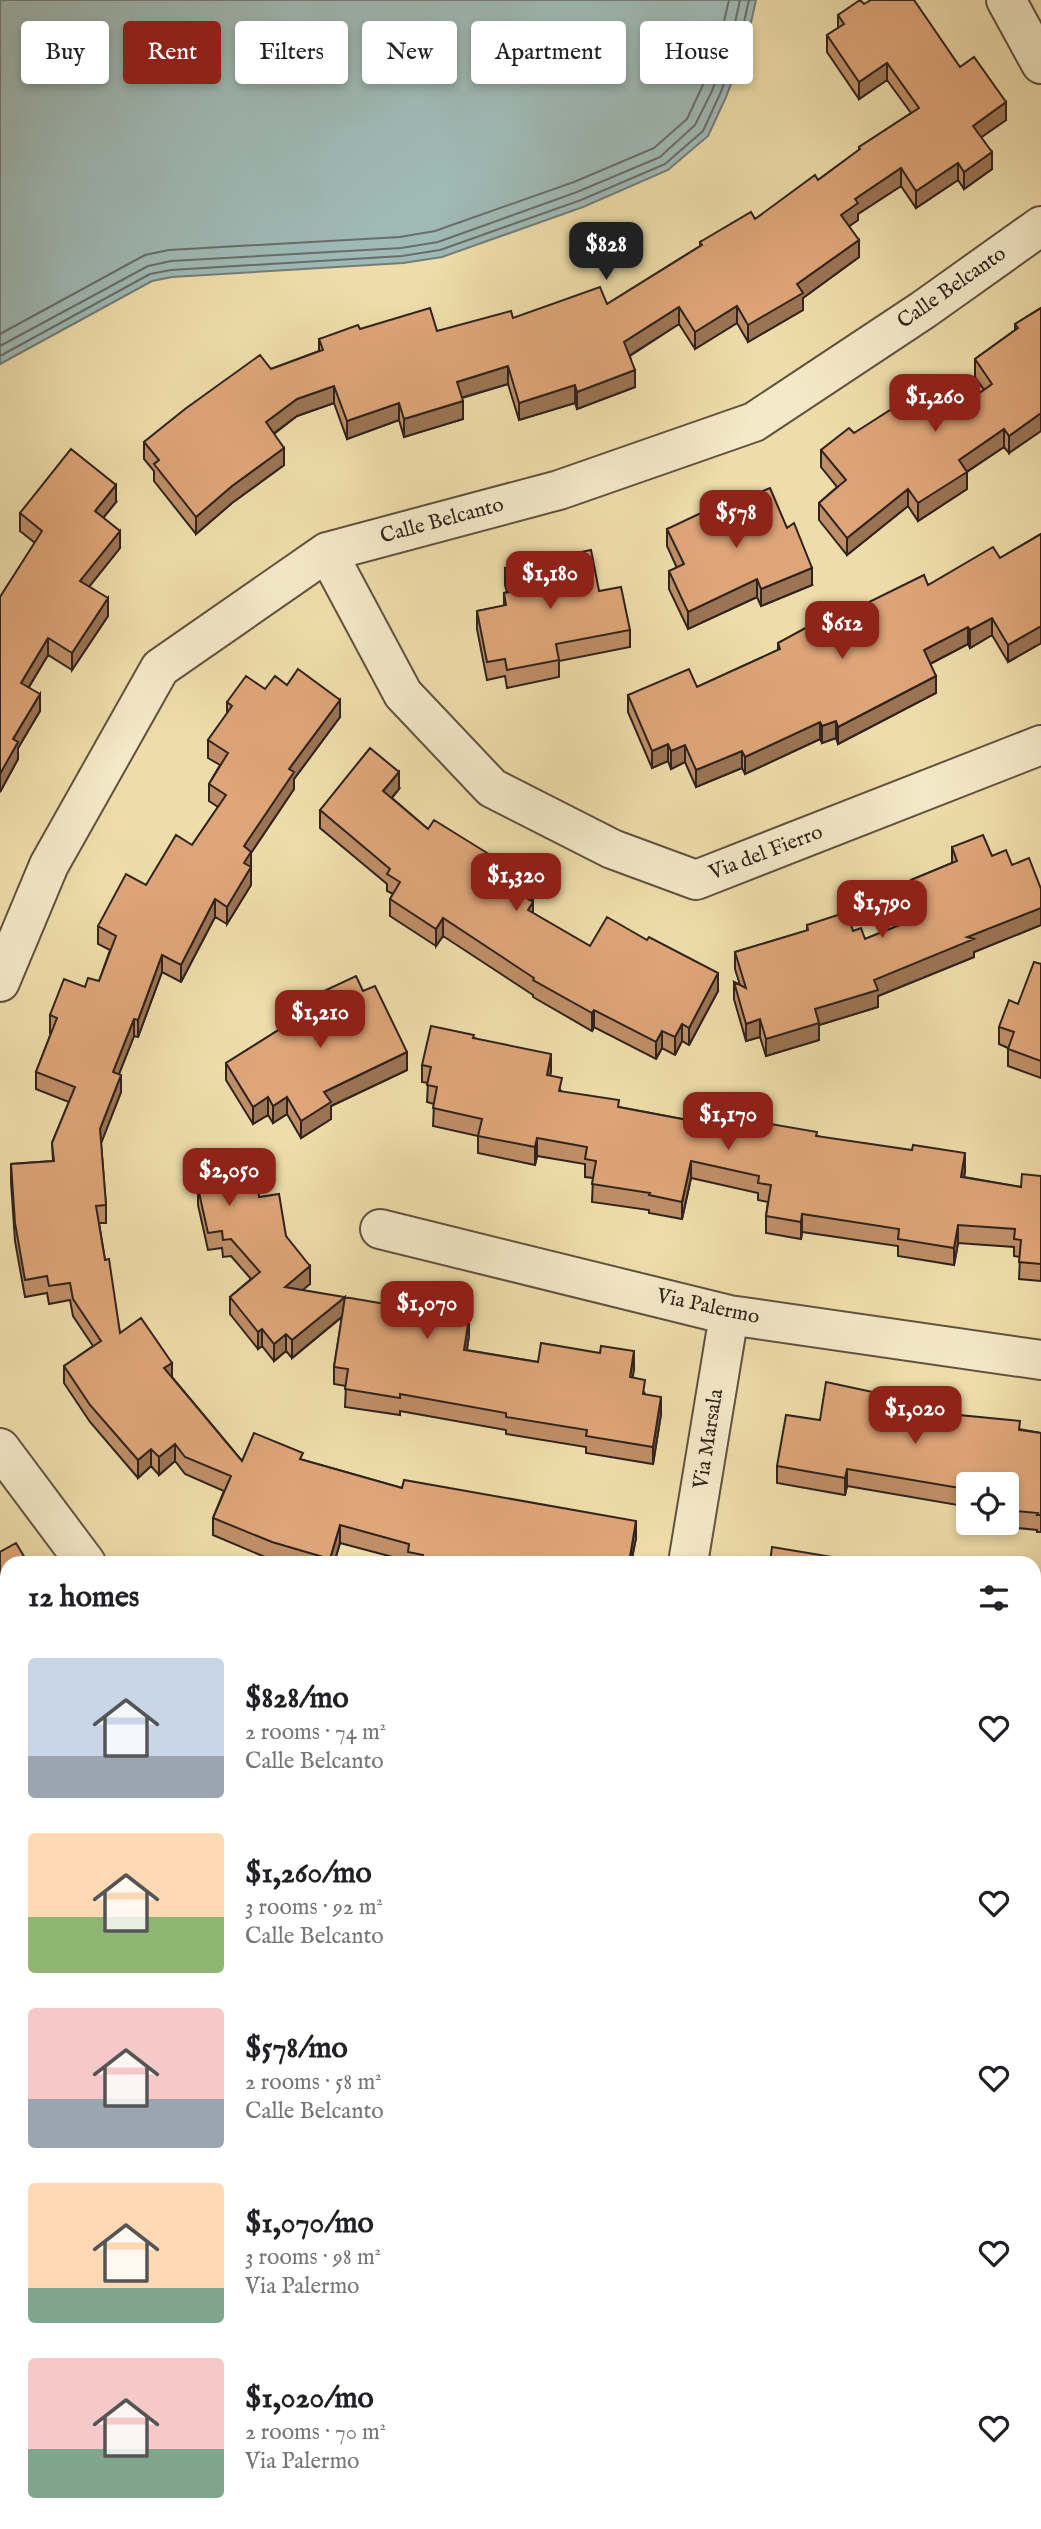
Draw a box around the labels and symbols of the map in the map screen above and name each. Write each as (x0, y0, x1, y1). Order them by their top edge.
pin: $828 (565, 222, 647, 282)
street label: Calle Belcanto (892, 241, 1012, 335)
pin: $1,260 (878, 374, 992, 434)
pin: $578 (695, 490, 777, 550)
street label: Calle Belcanto (377, 492, 507, 550)
pin: $1,180 (493, 552, 607, 611)
pin: $612 (801, 602, 883, 661)
street label: Via del Fierro (704, 819, 827, 887)
pin: $1,320 (459, 853, 573, 913)
pin: $1,790 (825, 880, 939, 940)
pin: $1,210 (263, 990, 377, 1050)
pin: $1,170 (671, 1092, 785, 1152)
pin: $2,050 (172, 1148, 286, 1208)
pin: $1,070 (370, 1282, 484, 1341)
street label: Via Palermo (653, 1283, 762, 1331)
street label: Via Marsala (688, 1386, 730, 1492)
pin: $1,020 (858, 1386, 972, 1446)

